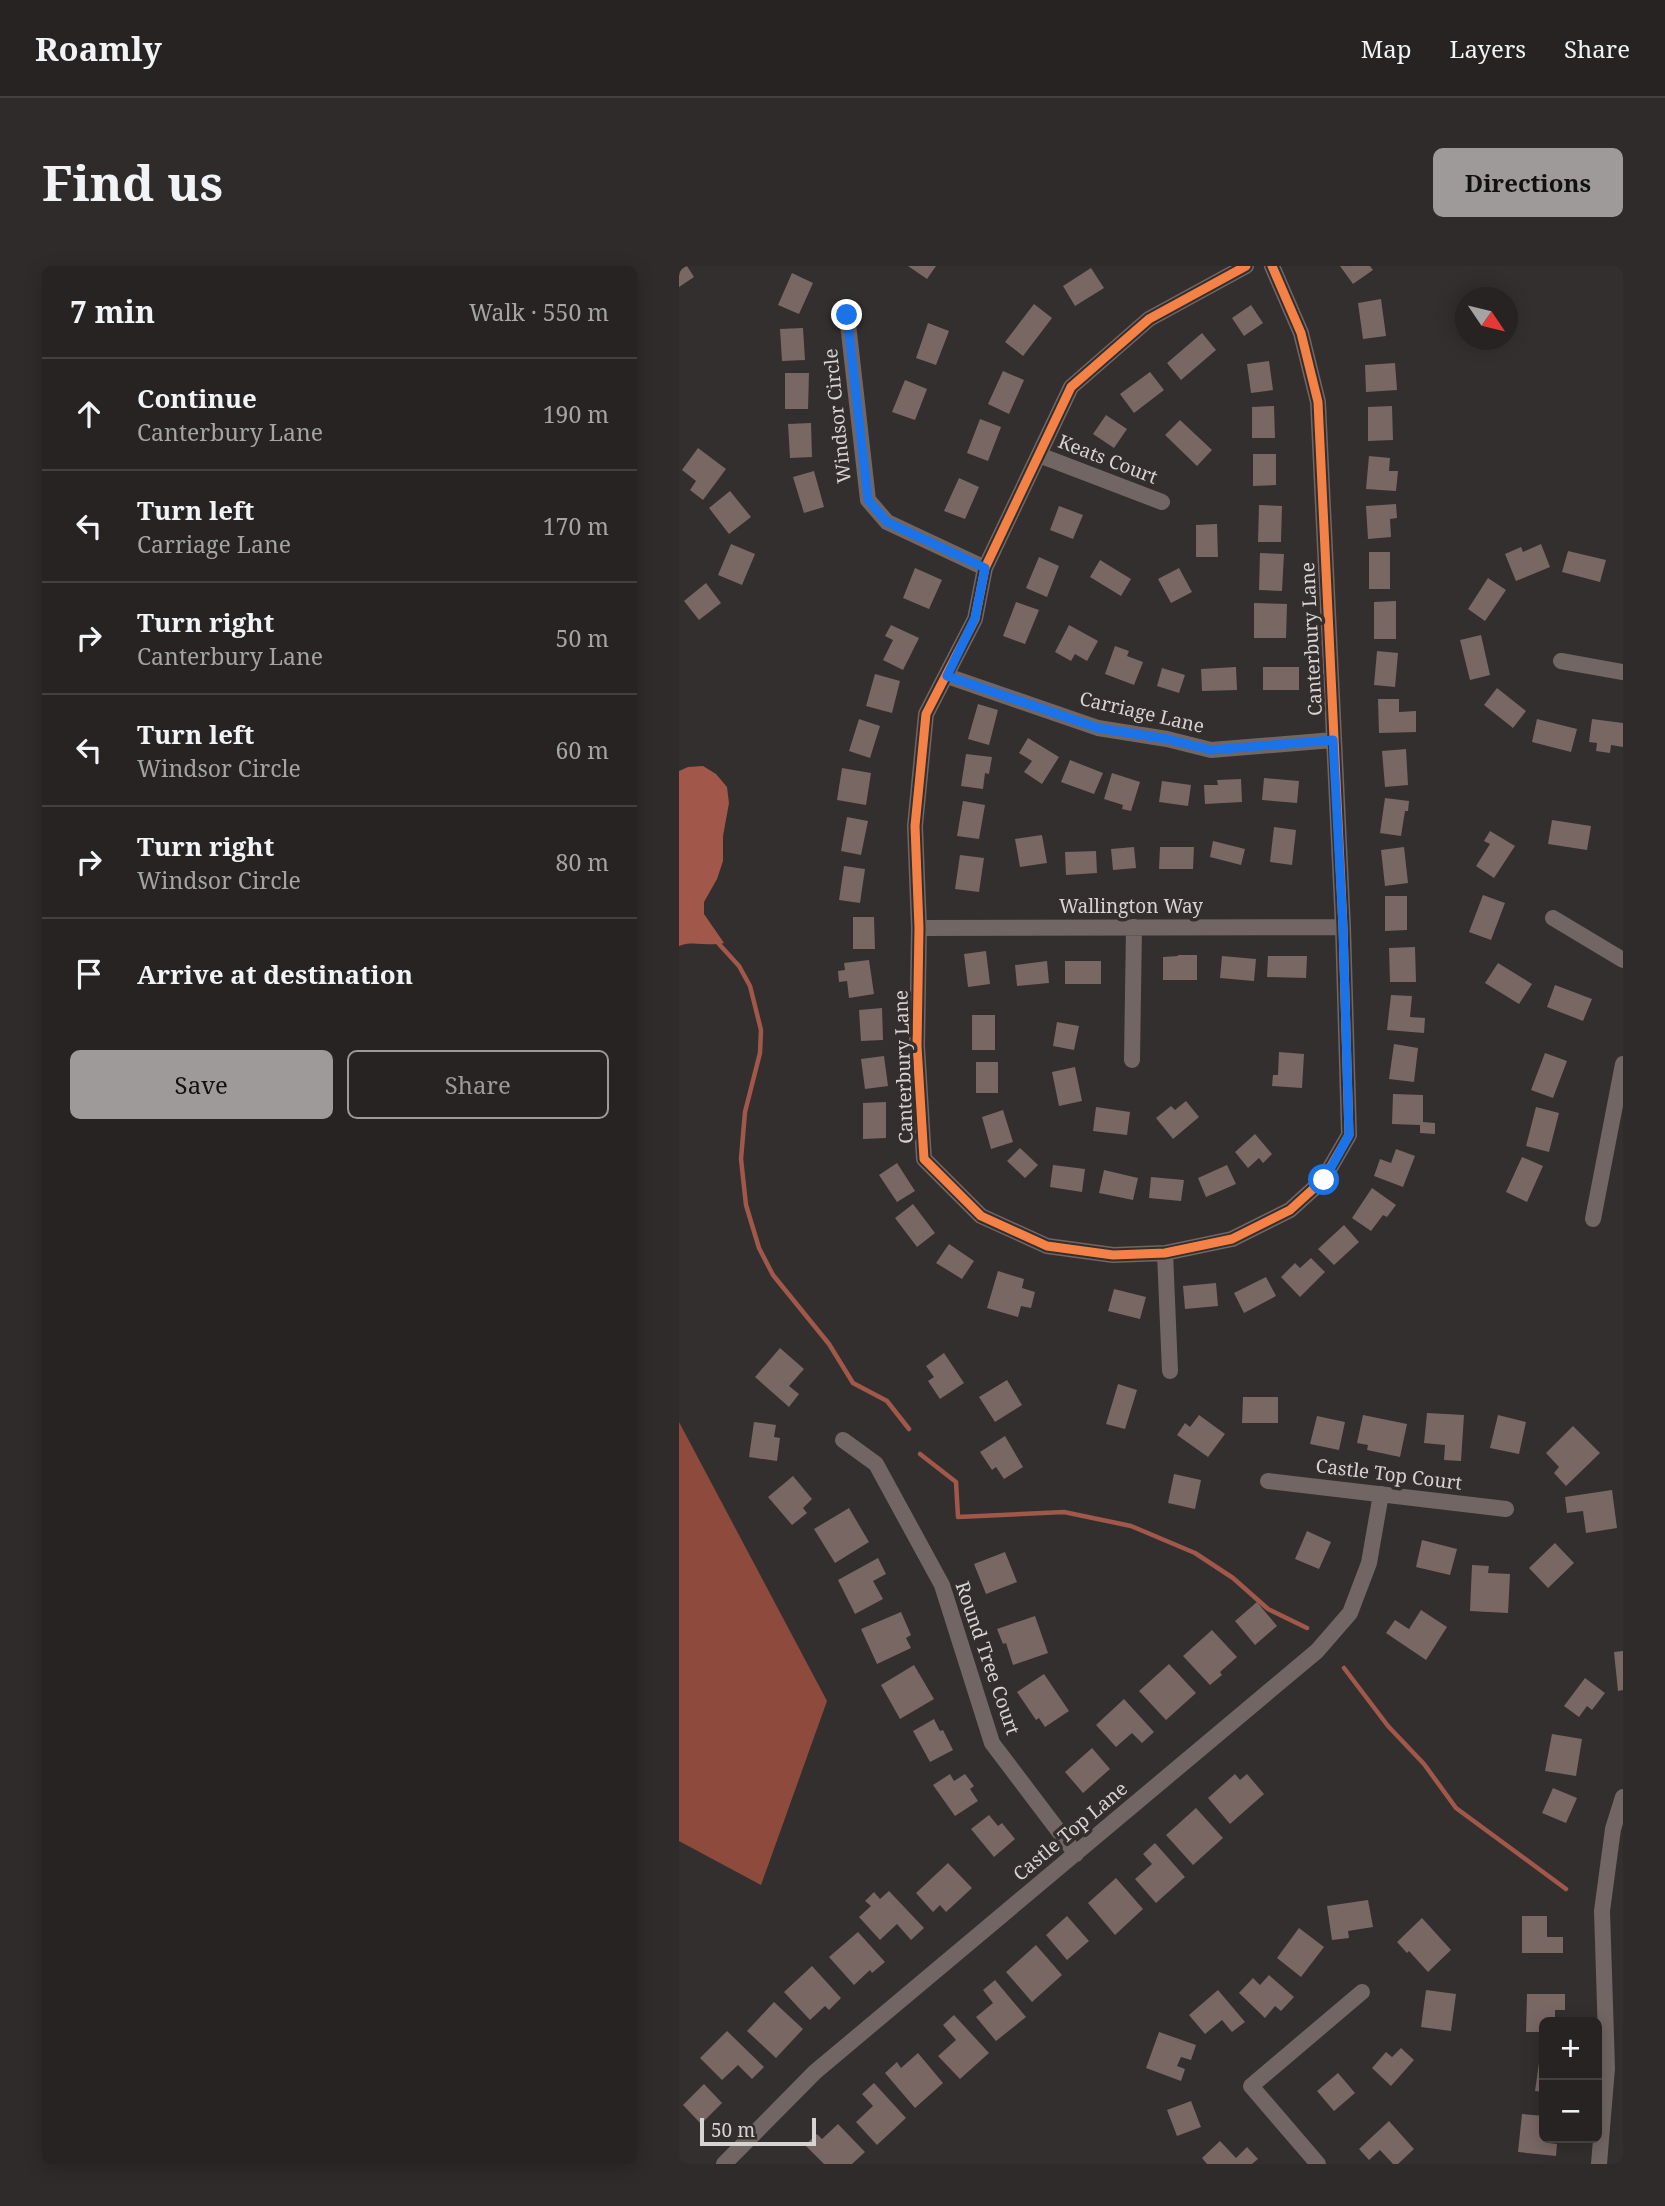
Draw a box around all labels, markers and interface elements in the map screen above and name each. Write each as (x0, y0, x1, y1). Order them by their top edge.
text: Roamly (35, 26, 162, 71)
text: Map (1361, 32, 1412, 65)
text: Layers (1450, 32, 1526, 65)
text: Share (1564, 32, 1630, 65)
button: Directions (1433, 148, 1623, 217)
text: Find us (42, 149, 223, 215)
north arrow (1455, 287, 1518, 350)
text: 7 min (70, 291, 155, 332)
text: Walk · 550 m (469, 296, 609, 328)
route end (831, 299, 862, 330)
street label: Windsor Circle (817, 347, 857, 485)
text: Continue (137, 380, 257, 416)
icon: ahead (70, 395, 108, 433)
text: 190 m (543, 398, 609, 430)
text: Canterbury Lane (137, 416, 323, 448)
street label: Keats Court (1055, 428, 1162, 490)
text: Turn left (137, 492, 254, 528)
icon: left (70, 507, 108, 545)
text: 170 m (543, 510, 609, 542)
text: Carriage Lane (137, 528, 291, 560)
street label: Canterbury Lane (1294, 562, 1328, 716)
text: Turn right (137, 604, 274, 640)
icon: right (70, 619, 108, 657)
text: 50 m (556, 622, 609, 654)
text: Canterbury Lane (137, 640, 323, 672)
street label: Carriage Lane (1077, 685, 1207, 739)
text: Turn left (137, 716, 254, 752)
icon: left (70, 731, 108, 769)
text: 60 m (556, 734, 609, 766)
text: Windsor Circle (137, 752, 301, 784)
text: Turn right (137, 828, 274, 864)
icon: right (70, 843, 108, 881)
text: 80 m (556, 846, 609, 878)
text: Windsor Circle (137, 864, 301, 896)
street label: Wallington Way (1059, 893, 1203, 919)
icon: arrive (70, 955, 108, 993)
text: Arrive at destination (137, 956, 413, 992)
street label: Canterbury Lane (887, 990, 919, 1144)
button: Save (70, 1050, 333, 1119)
button: Share (347, 1050, 609, 1119)
route start (1308, 1164, 1339, 1195)
street label: Castle Top Court (1314, 1452, 1464, 1496)
street label: Round Tree Court (950, 1578, 1027, 1738)
street label: Castle Top Lane (1007, 1775, 1133, 1887)
map controls (1539, 2017, 1602, 2143)
button: + (1539, 2017, 1602, 2080)
button: − (1539, 2080, 1602, 2143)
scale bar (700, 2115, 815, 2147)
text: 50 m (711, 2117, 755, 2143)

